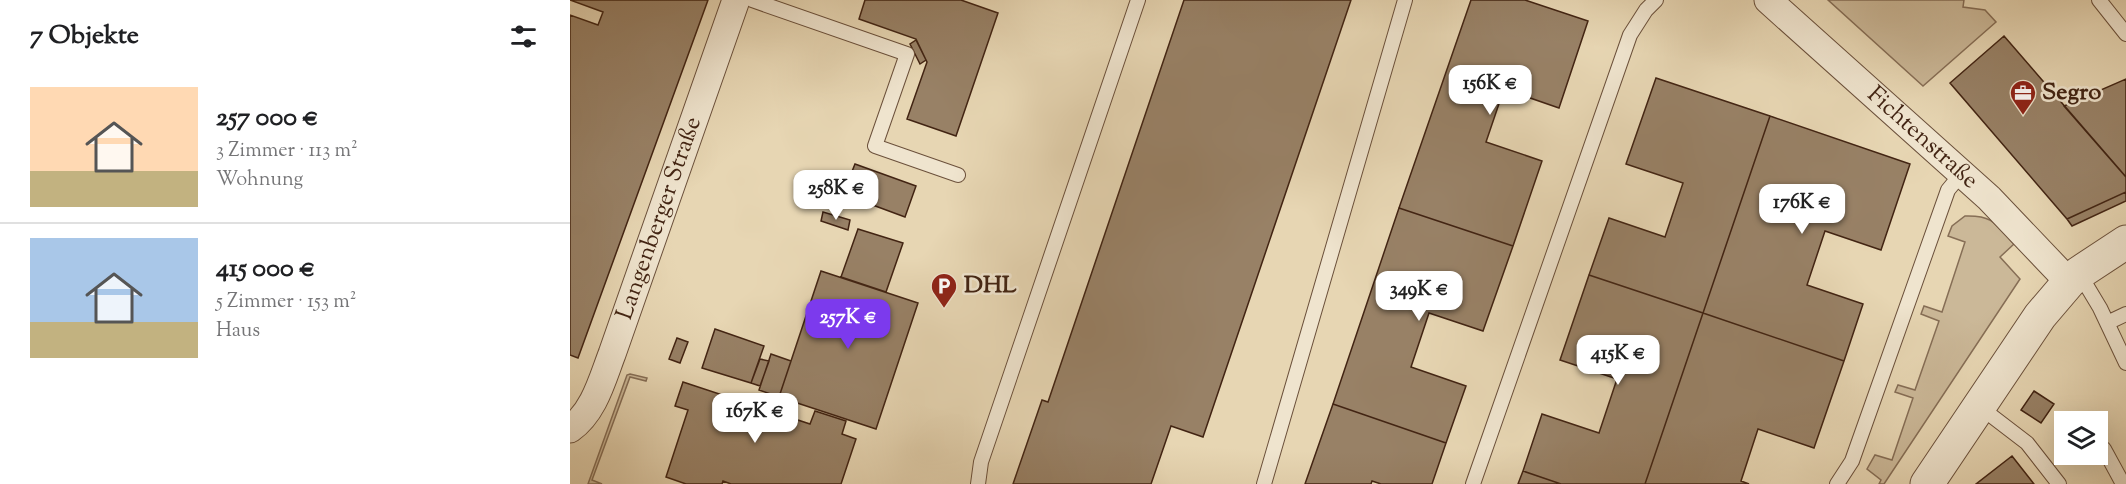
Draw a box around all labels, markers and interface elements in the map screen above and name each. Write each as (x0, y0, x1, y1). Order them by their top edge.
text: 7 Objekte (30, 18, 139, 55)
icon: filters (507, 20, 540, 53)
pin: 156K € (1441, 65, 1539, 116)
text: 156K € (1463, 70, 1517, 99)
place label: Segro (2042, 76, 2101, 110)
office icon: Segro (2008, 78, 2038, 116)
street label: Fichtenstraße (1859, 79, 1985, 197)
text: 257 000 € (216, 100, 318, 137)
icon: home (78, 111, 150, 183)
street label: Langenberger Straße (608, 112, 711, 325)
text: 3 Zimmer · 113 m² (216, 137, 358, 166)
text: Wohnung (216, 166, 303, 195)
pin: 258K € (787, 170, 885, 221)
text: 258K € (807, 175, 865, 204)
pin: 176K € (1753, 184, 1851, 235)
text: 176K € (1773, 189, 1831, 218)
text: 415 000 € (216, 251, 315, 288)
icon: home (78, 262, 150, 334)
place label: DHL (964, 269, 1017, 303)
parking icon: DHL (929, 271, 959, 309)
pin: 349K € (1370, 271, 1468, 322)
text: 349K € (1390, 276, 1448, 305)
text: 5 Zimmer · 153 m² (216, 288, 357, 317)
pin: 257K € (799, 299, 897, 350)
text: 257K € (819, 304, 877, 333)
text: Haus (216, 317, 260, 346)
pin: 415K € (1569, 335, 1667, 386)
text: 415K € (1591, 340, 1645, 369)
pin: 167K € (706, 393, 804, 444)
text: 167K € (726, 398, 784, 427)
map controls (2054, 411, 2108, 465)
button: layers (2054, 411, 2108, 465)

